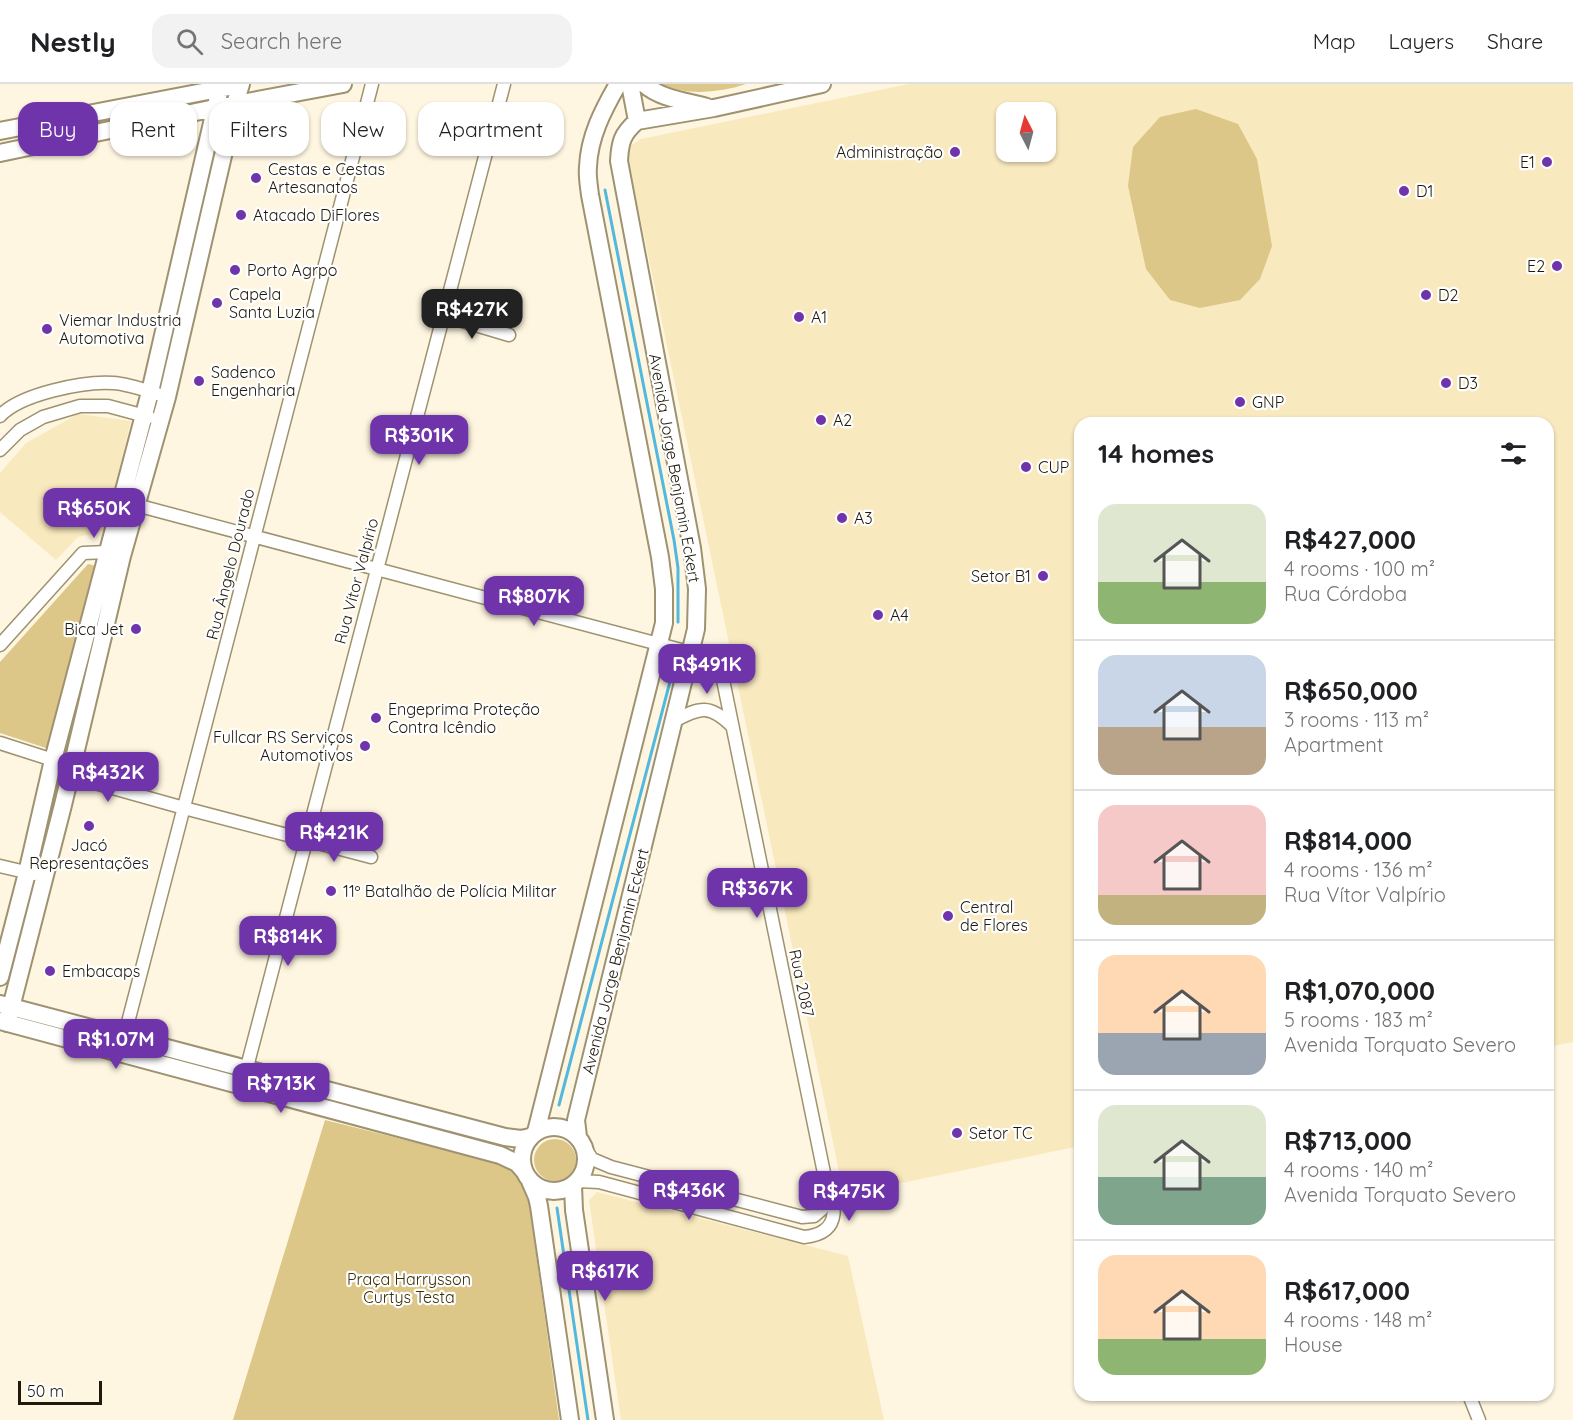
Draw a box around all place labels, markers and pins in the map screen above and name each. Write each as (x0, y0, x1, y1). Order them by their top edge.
place label: Administração (836, 142, 943, 162)
marker: Administração (948, 145, 962, 159)
place label: E1 (1520, 152, 1535, 172)
marker: E1 (1540, 155, 1554, 169)
place label: Cestas e Cestas Artesanatos (268, 159, 385, 197)
marker: Cestas e Cestas Artesanatos (249, 171, 263, 185)
place label: D1 (1416, 181, 1433, 201)
marker: D1 (1397, 184, 1411, 198)
place label: Atacado DiFlores (253, 205, 380, 225)
marker: Atacado DiFlores (234, 208, 248, 222)
place label: E2 (1527, 256, 1545, 276)
marker: E2 (1550, 259, 1564, 273)
place label: Porto Agrpo (247, 260, 337, 280)
marker: Porto Agrpo (228, 263, 242, 277)
place label: Capela Santa Luzia (229, 284, 315, 322)
place label: D2 (1438, 285, 1459, 305)
marker: D2 (1419, 288, 1433, 302)
pin: R$427K (423, 289, 521, 340)
marker: Capela Santa Luzia (210, 296, 224, 310)
place label: A1 (811, 307, 827, 327)
place label: Viemar Industria Automotiva (59, 310, 181, 348)
marker: A1 (792, 310, 806, 324)
marker: Viemar Industria Automotiva (40, 322, 54, 336)
place label: Sadenco Engenharia (211, 362, 295, 400)
place label: D3 (1458, 373, 1478, 393)
marker: Sadenco Engenharia (192, 374, 206, 388)
marker: D3 (1439, 376, 1453, 390)
place label: GNP (1252, 392, 1284, 412)
marker: GNP (1233, 395, 1247, 409)
place label: A2 (833, 410, 852, 430)
marker: A2 (814, 413, 828, 427)
pin: R$301K (370, 415, 468, 466)
place label: CUP (1038, 457, 1069, 477)
marker: CUP (1019, 460, 1033, 474)
pin: R$650K (45, 488, 143, 539)
place label: A3 (854, 508, 873, 528)
marker: A3 (835, 511, 849, 525)
place label: Setor B1 (971, 566, 1031, 586)
marker: Setor B1 (1036, 569, 1050, 583)
pin: R$807K (485, 576, 583, 627)
place label: A4 (890, 605, 909, 625)
marker: A4 (871, 608, 885, 622)
place label: Bica Jet (64, 619, 124, 639)
marker: Bica Jet (129, 622, 143, 636)
pin: R$491K (658, 644, 756, 695)
place label: Engeprima Proteção Contra Icêndio (388, 699, 540, 737)
marker: Engeprima Proteção Contra Icêndio (369, 711, 383, 725)
place label: Fullcar RS Serviços Automotivos (213, 727, 353, 765)
marker: Fullcar RS Serviços Automotivos (358, 739, 372, 753)
pin: R$432K (59, 752, 157, 803)
pin: R$421K (285, 812, 383, 863)
marker: Jacó Representações (82, 819, 96, 833)
place label: Jacó Representações (29, 835, 149, 873)
pin: R$367K (708, 868, 806, 919)
place label: 11º Batalhão de Polícia Militar (343, 881, 557, 901)
marker: 11º Batalhão de Polícia Militar (324, 884, 338, 898)
place label: Central de Flores (960, 897, 1028, 935)
marker: Central de Flores (941, 909, 955, 923)
pin: R$814K (239, 916, 337, 967)
place label: Embacaps (62, 961, 140, 981)
marker: Embacaps (43, 964, 57, 978)
pin: R$1.07M (61, 1019, 171, 1070)
pin: R$713K (232, 1063, 330, 1114)
place label: Setor TC (969, 1123, 1032, 1143)
marker: Setor TC (950, 1126, 964, 1140)
pin: R$436K (640, 1170, 738, 1221)
pin: R$475K (800, 1171, 898, 1222)
pin: R$617K (556, 1251, 654, 1302)

